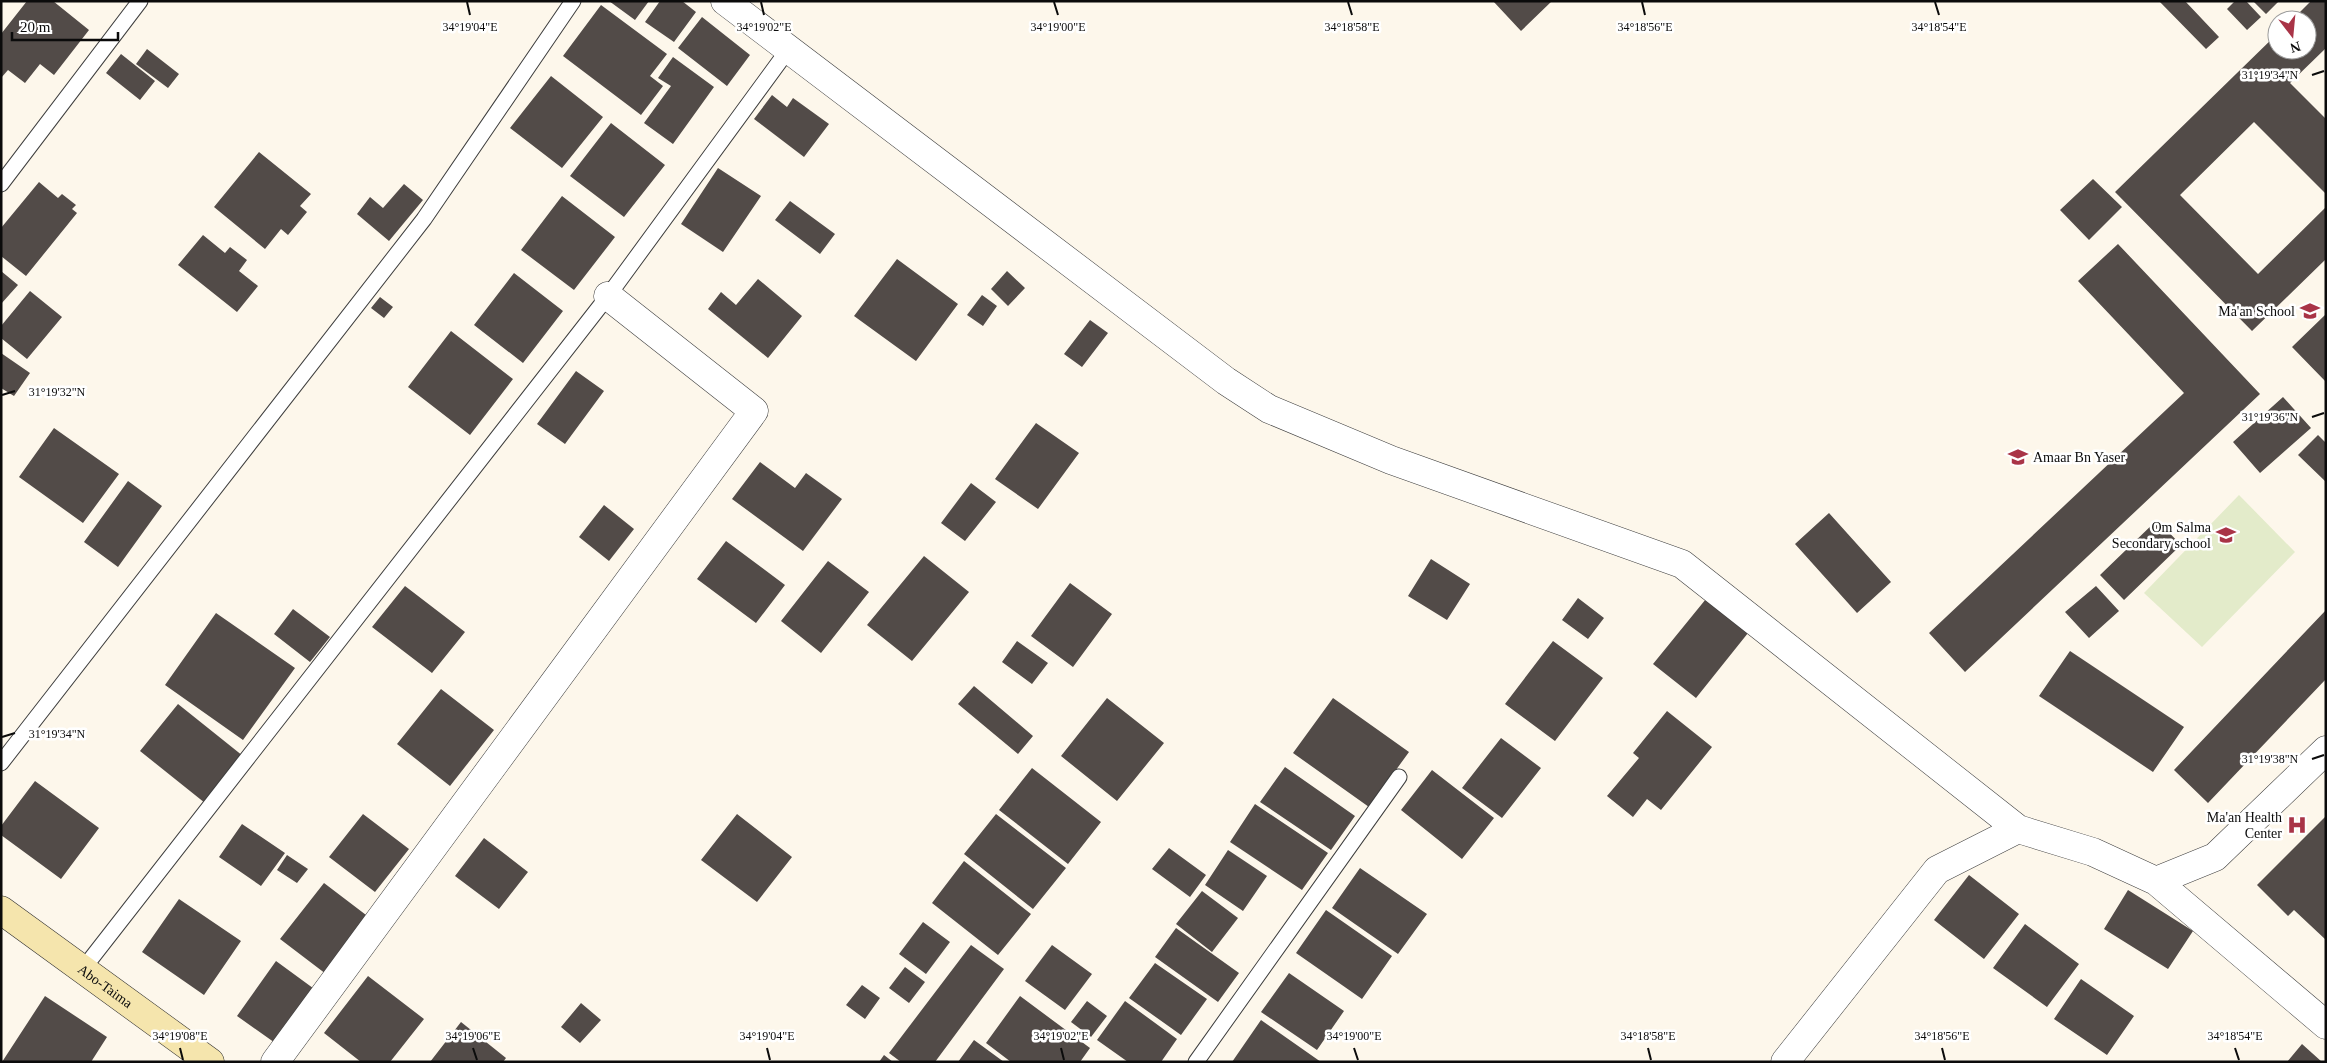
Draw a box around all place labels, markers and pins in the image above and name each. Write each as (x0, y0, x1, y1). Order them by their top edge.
school or university icon: Ma'an School (2299, 300, 2321, 322)
place label: Ma'an School (2218, 304, 2295, 319)
school or university icon: Amaar Bn Yaser (2007, 446, 2029, 468)
place label: Amaar Bn Yaser (2033, 450, 2125, 465)
place label: Om Salma Secondary school (2112, 520, 2212, 551)
school or university icon: Om Salma Secondary school (2215, 524, 2237, 546)
place label: Ma'an Health Center (2207, 810, 2282, 841)
hospital icon: Ma'an Health Center (2286, 814, 2308, 836)

